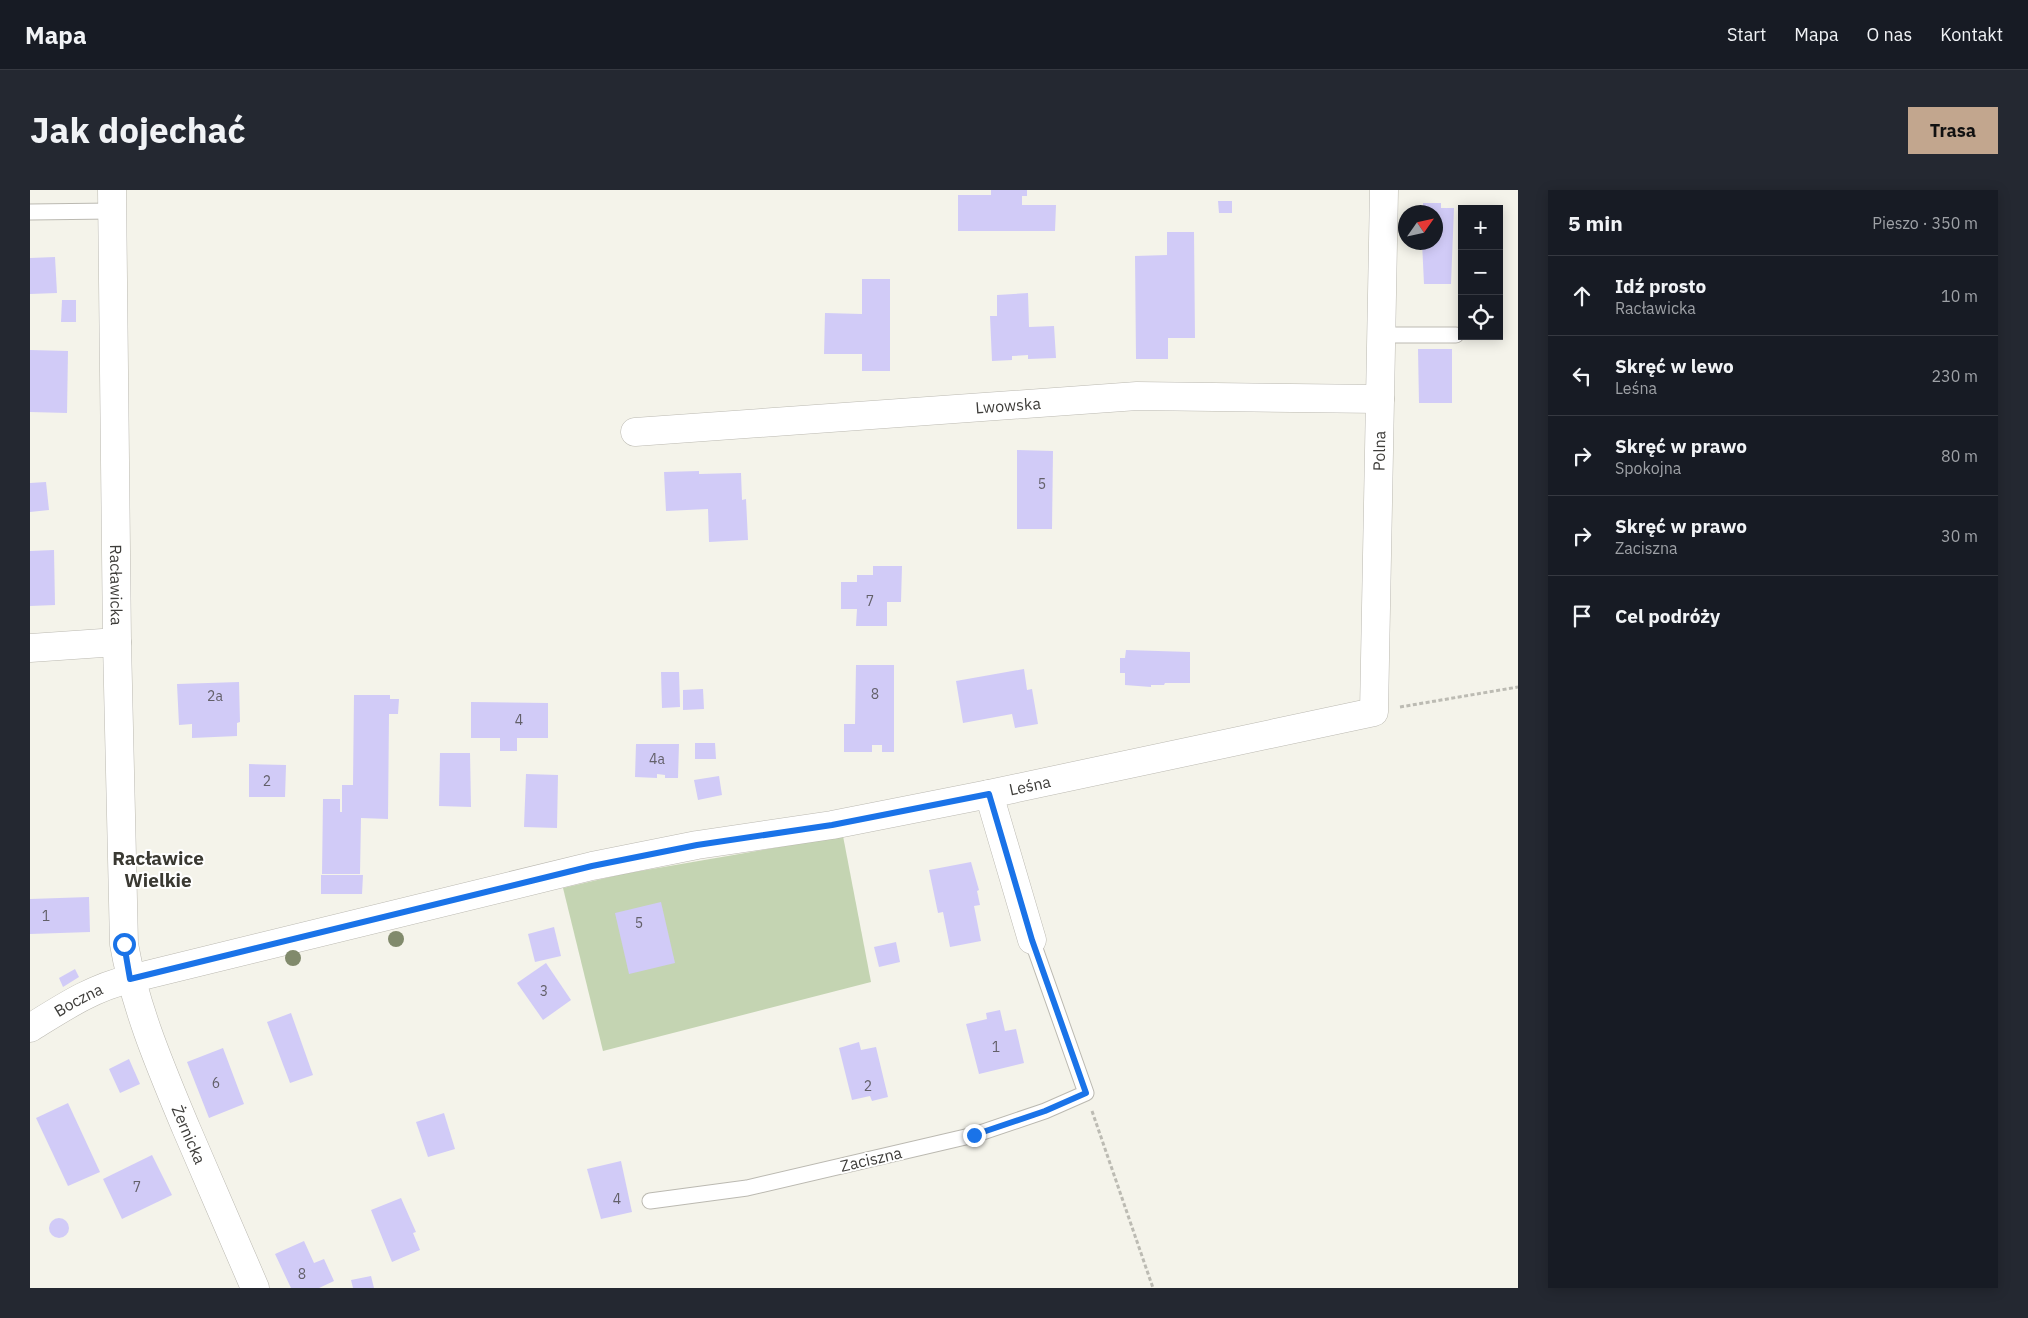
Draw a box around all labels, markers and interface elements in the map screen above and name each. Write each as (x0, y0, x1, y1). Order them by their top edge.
text: Mapa (25, 19, 87, 51)
text: Start (1727, 23, 1766, 46)
text: Mapa (1794, 23, 1839, 46)
text: O nas (1867, 23, 1912, 46)
text: Kontakt (1940, 23, 2003, 46)
text: Jak dojechać (30, 107, 246, 153)
button: Trasa (1908, 107, 1998, 154)
north arrow (1398, 205, 1443, 250)
map controls (1458, 205, 1503, 340)
button: + (1458, 205, 1503, 250)
text: 5 min (1568, 209, 1623, 237)
text: Pieszo · 350 m (1872, 213, 1978, 233)
button: − (1458, 250, 1503, 295)
text: Idź prosto (1615, 274, 1706, 298)
icon: ahead (1568, 282, 1596, 310)
text: 10 m (1941, 286, 1978, 306)
button: locate (1458, 295, 1503, 340)
text: Racławicka (1615, 298, 1696, 318)
text: Skręć w lewo (1615, 354, 1734, 378)
icon: left (1568, 362, 1596, 390)
text: 230 m (1931, 366, 1978, 386)
text: Leśna (1615, 378, 1657, 398)
street label: Lwowska (975, 393, 1042, 418)
street label: Polna (1369, 430, 1389, 471)
text: Skręć w prawo (1615, 434, 1747, 458)
icon: right (1568, 442, 1596, 470)
text: 80 m (1941, 446, 1978, 466)
text: Spokojna (1615, 458, 1681, 478)
house number: 5 (1038, 475, 1046, 493)
text: Skręć w prawo (1615, 514, 1747, 538)
icon: right (1568, 522, 1596, 550)
text: 30 m (1941, 526, 1978, 546)
text: Zaciszna (1615, 538, 1678, 558)
street label: Racławicka (106, 544, 127, 626)
house number: 7 (866, 592, 874, 610)
icon: arrive (1568, 602, 1596, 630)
text: Cel podróży (1615, 604, 1720, 628)
house number: 8 (871, 685, 879, 703)
house number: 2a (207, 687, 223, 705)
house number: 4 (515, 711, 523, 729)
house number: 4a (649, 750, 665, 768)
street label: Leśna (1007, 771, 1053, 799)
house number: 2 (263, 772, 271, 790)
district label: Racławice Wielkie (112, 846, 204, 892)
house number: 1 (42, 907, 50, 925)
house number: 5 (635, 914, 643, 932)
route start (113, 933, 136, 956)
street label: Boczna (50, 979, 106, 1021)
house number: 3 (540, 982, 548, 1000)
house number: 1 (992, 1038, 1000, 1056)
house number: 6 (212, 1074, 220, 1092)
house number: 2 (864, 1077, 872, 1095)
street label: Żernicka (168, 1102, 211, 1167)
route end (963, 1124, 986, 1147)
street label: Zaciszna (838, 1142, 904, 1176)
house number: 7 (133, 1178, 141, 1196)
house number: 4 (613, 1190, 621, 1208)
house number: 8 (298, 1265, 306, 1283)

